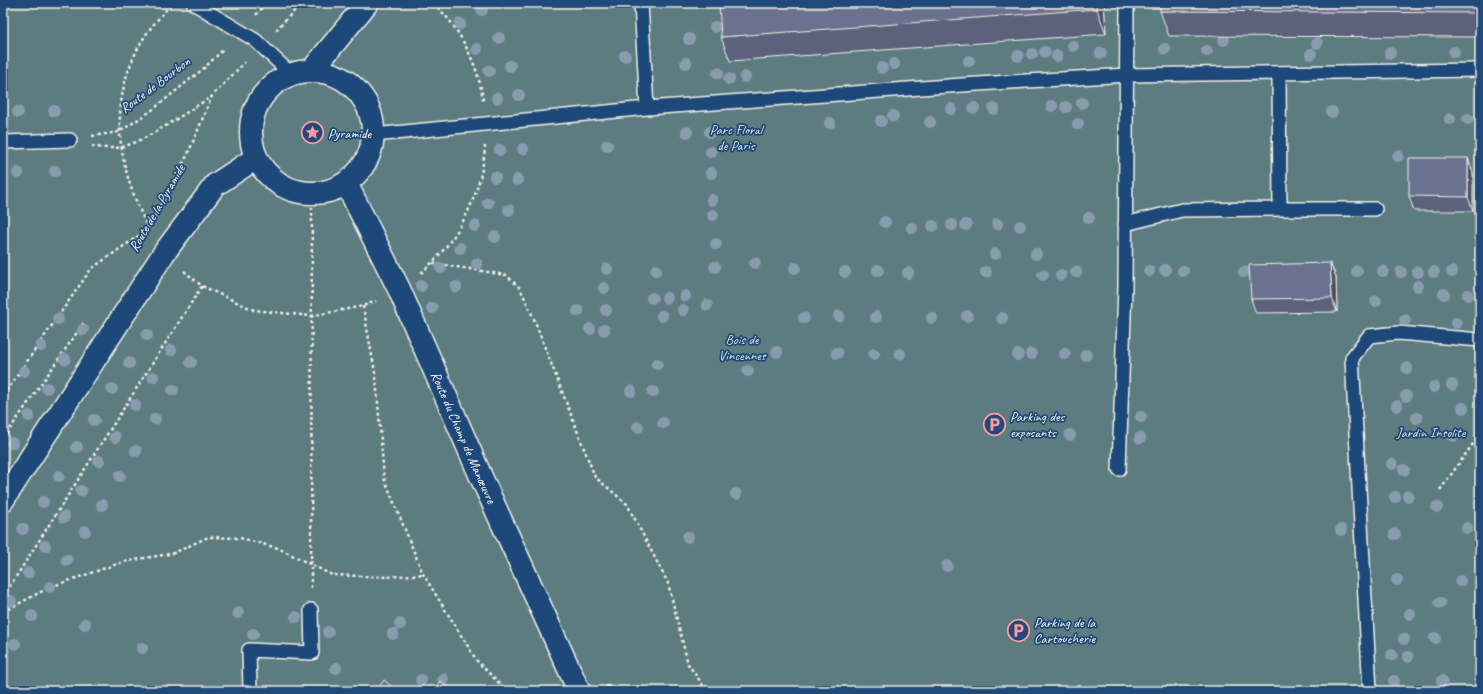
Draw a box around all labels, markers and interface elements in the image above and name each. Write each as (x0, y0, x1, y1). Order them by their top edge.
street label: Route de Bourbon (117, 53, 194, 117)
place icon: Pyramide (300, 120, 326, 146)
park label: Parc Floral de Paris (710, 121, 765, 154)
place label: Pyramide (328, 125, 372, 142)
street label: Route de la Pyramide (125, 160, 189, 254)
park label: Bois de Vincennes (718, 331, 767, 364)
street label: Route du Champ de Manœuvre (427, 369, 501, 507)
place label: Parking des exposants (1010, 408, 1066, 441)
parking icon: Parking des exposants (982, 411, 1008, 437)
park label: Jardin Insolite (1396, 424, 1467, 441)
place label: Parking de la Cartoucherie (1034, 614, 1096, 647)
parking icon: Parking de la Cartoucherie (1006, 617, 1032, 643)

